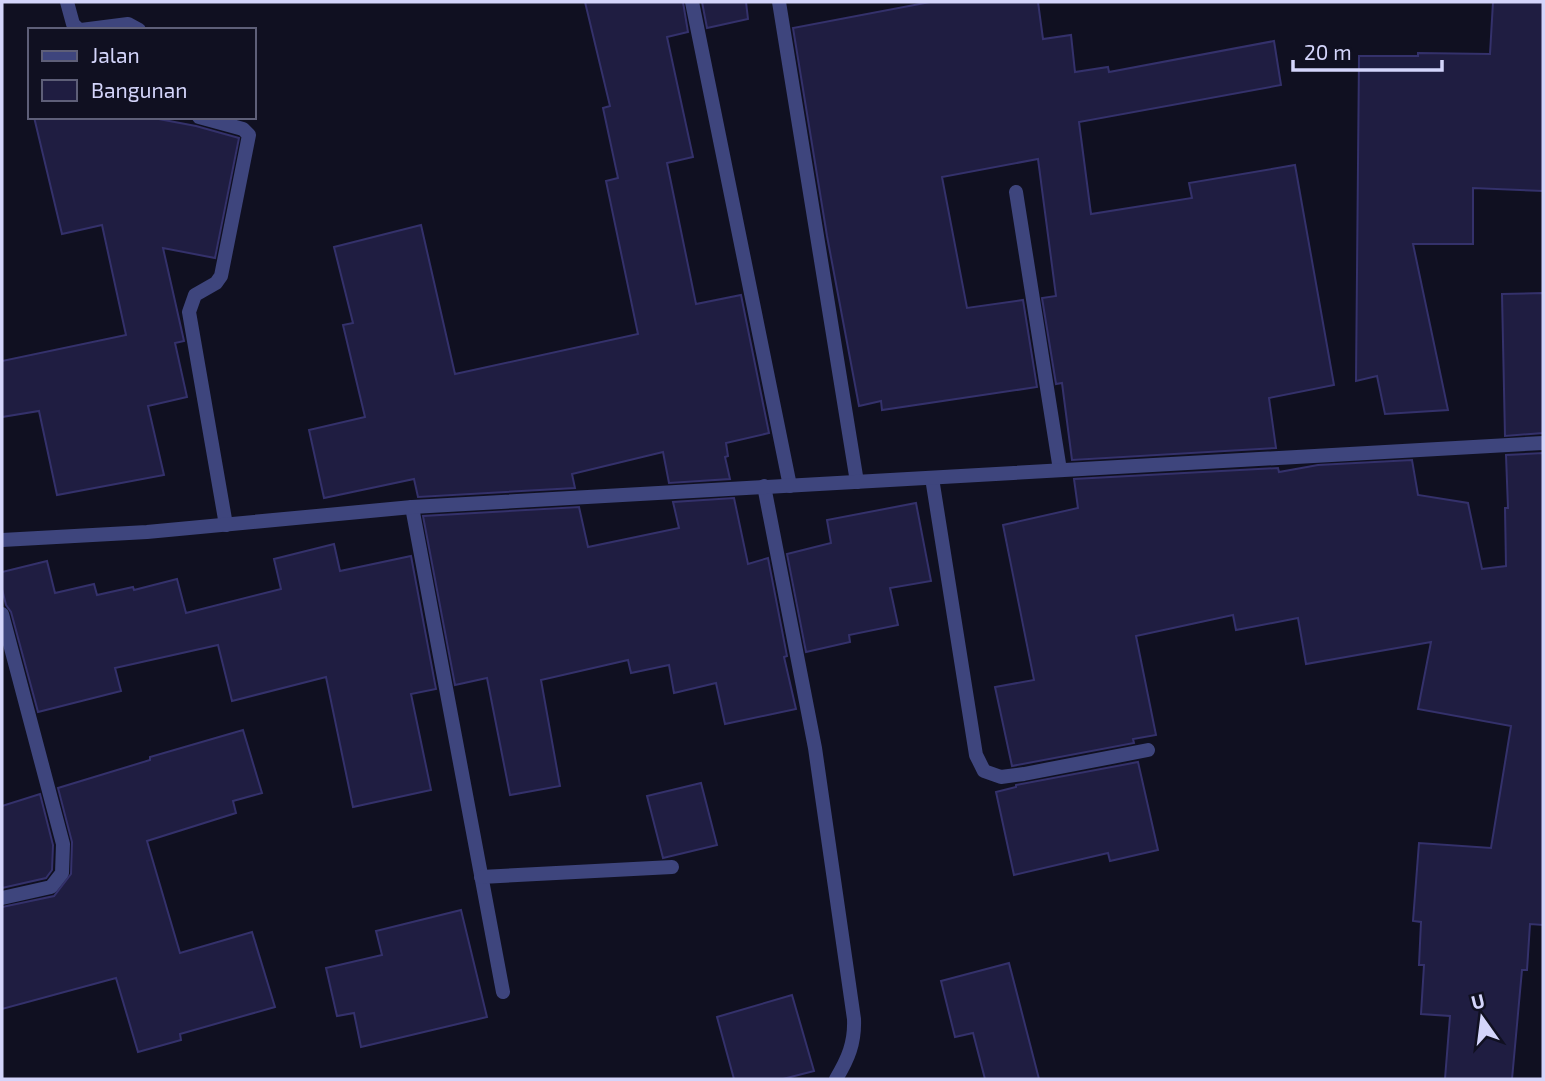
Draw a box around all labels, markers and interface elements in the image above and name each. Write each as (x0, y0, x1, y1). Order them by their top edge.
legend (28, 28, 256, 119)
scale bar (1293, 28, 1442, 72)
text: 20 m (1304, 39, 1352, 64)
text: Jalan (91, 42, 140, 67)
text: Bangunan (91, 77, 187, 102)
north arrow (1447, 983, 1517, 1053)
text: U (1469, 988, 1487, 1014)

